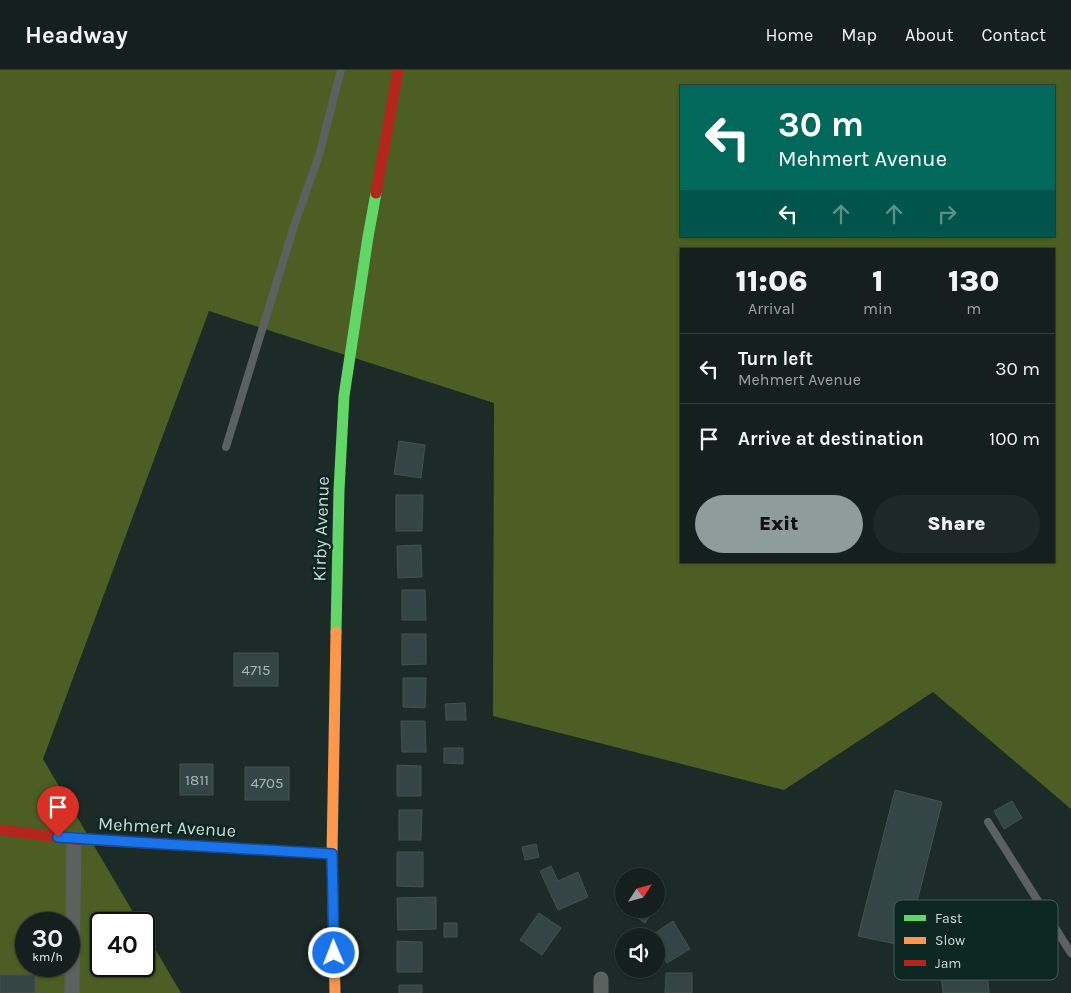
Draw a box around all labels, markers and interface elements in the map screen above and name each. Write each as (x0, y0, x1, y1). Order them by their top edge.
text: Headway (25, 21, 128, 49)
text: Home (765, 24, 813, 46)
text: Map (841, 24, 877, 46)
text: About (905, 24, 954, 46)
text: Contact (982, 24, 1046, 46)
text: 30 m (778, 104, 864, 145)
icon: left (695, 105, 760, 170)
text: Mehmert Avenue (778, 146, 947, 172)
icon: left (774, 200, 802, 228)
icon: ahead (827, 200, 855, 228)
icon: ahead (880, 200, 908, 228)
icon: right (933, 200, 961, 228)
text: 11:06 (736, 263, 807, 299)
text: 1 (872, 263, 883, 299)
text: 130 (948, 263, 999, 299)
text: Arrival (748, 299, 795, 318)
text: min (863, 299, 892, 318)
text: m (966, 299, 981, 318)
text: Turn left (738, 348, 813, 370)
icon: left (695, 355, 723, 383)
text: 30 m (995, 358, 1040, 380)
text: Mehmert Avenue (738, 370, 861, 389)
icon: arrive (695, 425, 723, 453)
text: Arrive at destination (738, 428, 924, 450)
text: 100 m (989, 428, 1040, 450)
street label: Kirby Avenue (308, 476, 334, 582)
button: Exit (695, 495, 863, 553)
button: Share (873, 495, 1040, 553)
house number: 4715 (242, 661, 270, 679)
house number: 1811 (185, 771, 209, 789)
house number: 4705 (251, 774, 283, 792)
pin (37, 786, 79, 837)
icon: arrive (44, 793, 72, 821)
street label: Mehmert Avenue (97, 812, 237, 842)
north arrow (615, 868, 665, 918)
map controls (615, 868, 665, 978)
legend (894, 900, 1058, 980)
text: Fast (935, 910, 962, 927)
speed limit sign: 40 (90, 912, 155, 977)
text: 30 (32, 924, 63, 953)
position arrow (307, 926, 359, 978)
button: sound (615, 928, 665, 978)
text: Slow (935, 932, 965, 949)
text: km/h (32, 950, 63, 964)
text: Jam (935, 955, 961, 972)

